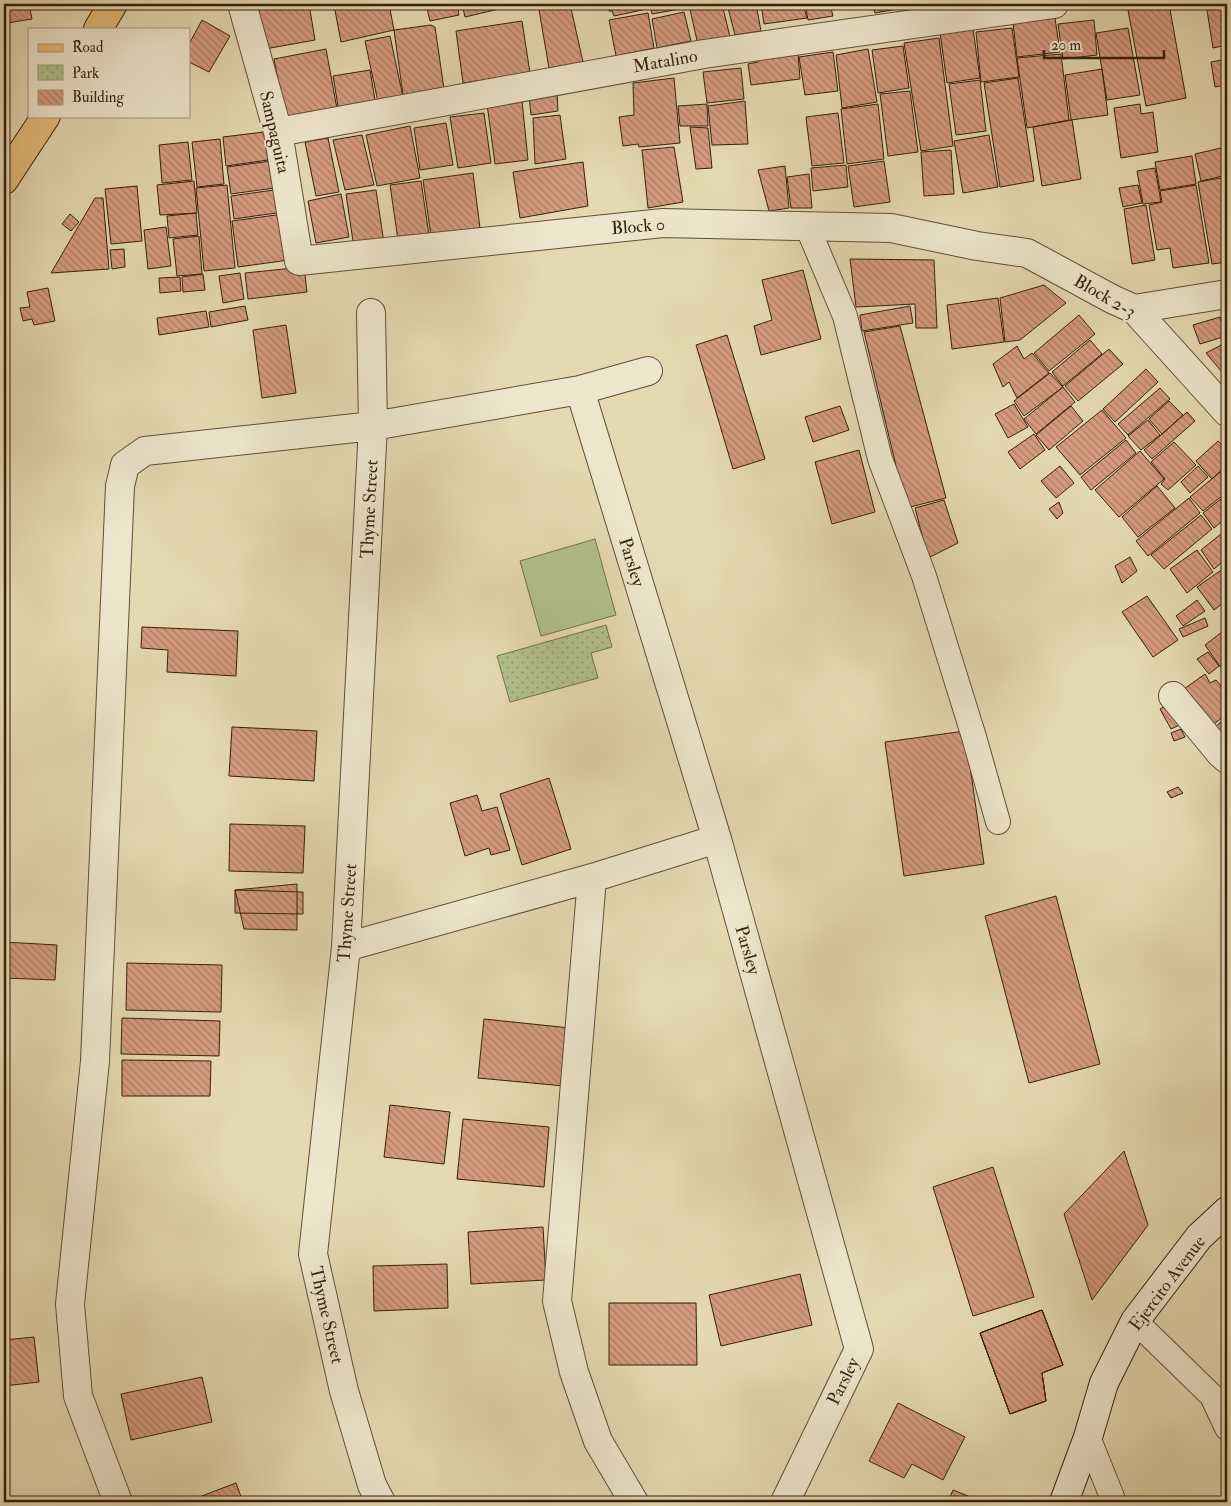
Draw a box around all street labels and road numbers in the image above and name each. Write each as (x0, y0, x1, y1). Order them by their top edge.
street label: Matalino (631, 44, 700, 78)
street label: Sampaguita (254, 89, 295, 176)
street label: Block 0 (610, 213, 666, 240)
street label: Block 2-3 (1069, 269, 1140, 323)
street label: Thyme Street (355, 459, 384, 559)
street label: Parsley (613, 535, 650, 591)
street label: Thyme Street (333, 863, 362, 963)
street label: Parsley (730, 923, 766, 979)
street label: Ejercito Avenue (1124, 1231, 1211, 1336)
street label: Thyme Street (304, 1264, 349, 1366)
street label: Parsley (822, 1353, 865, 1409)

